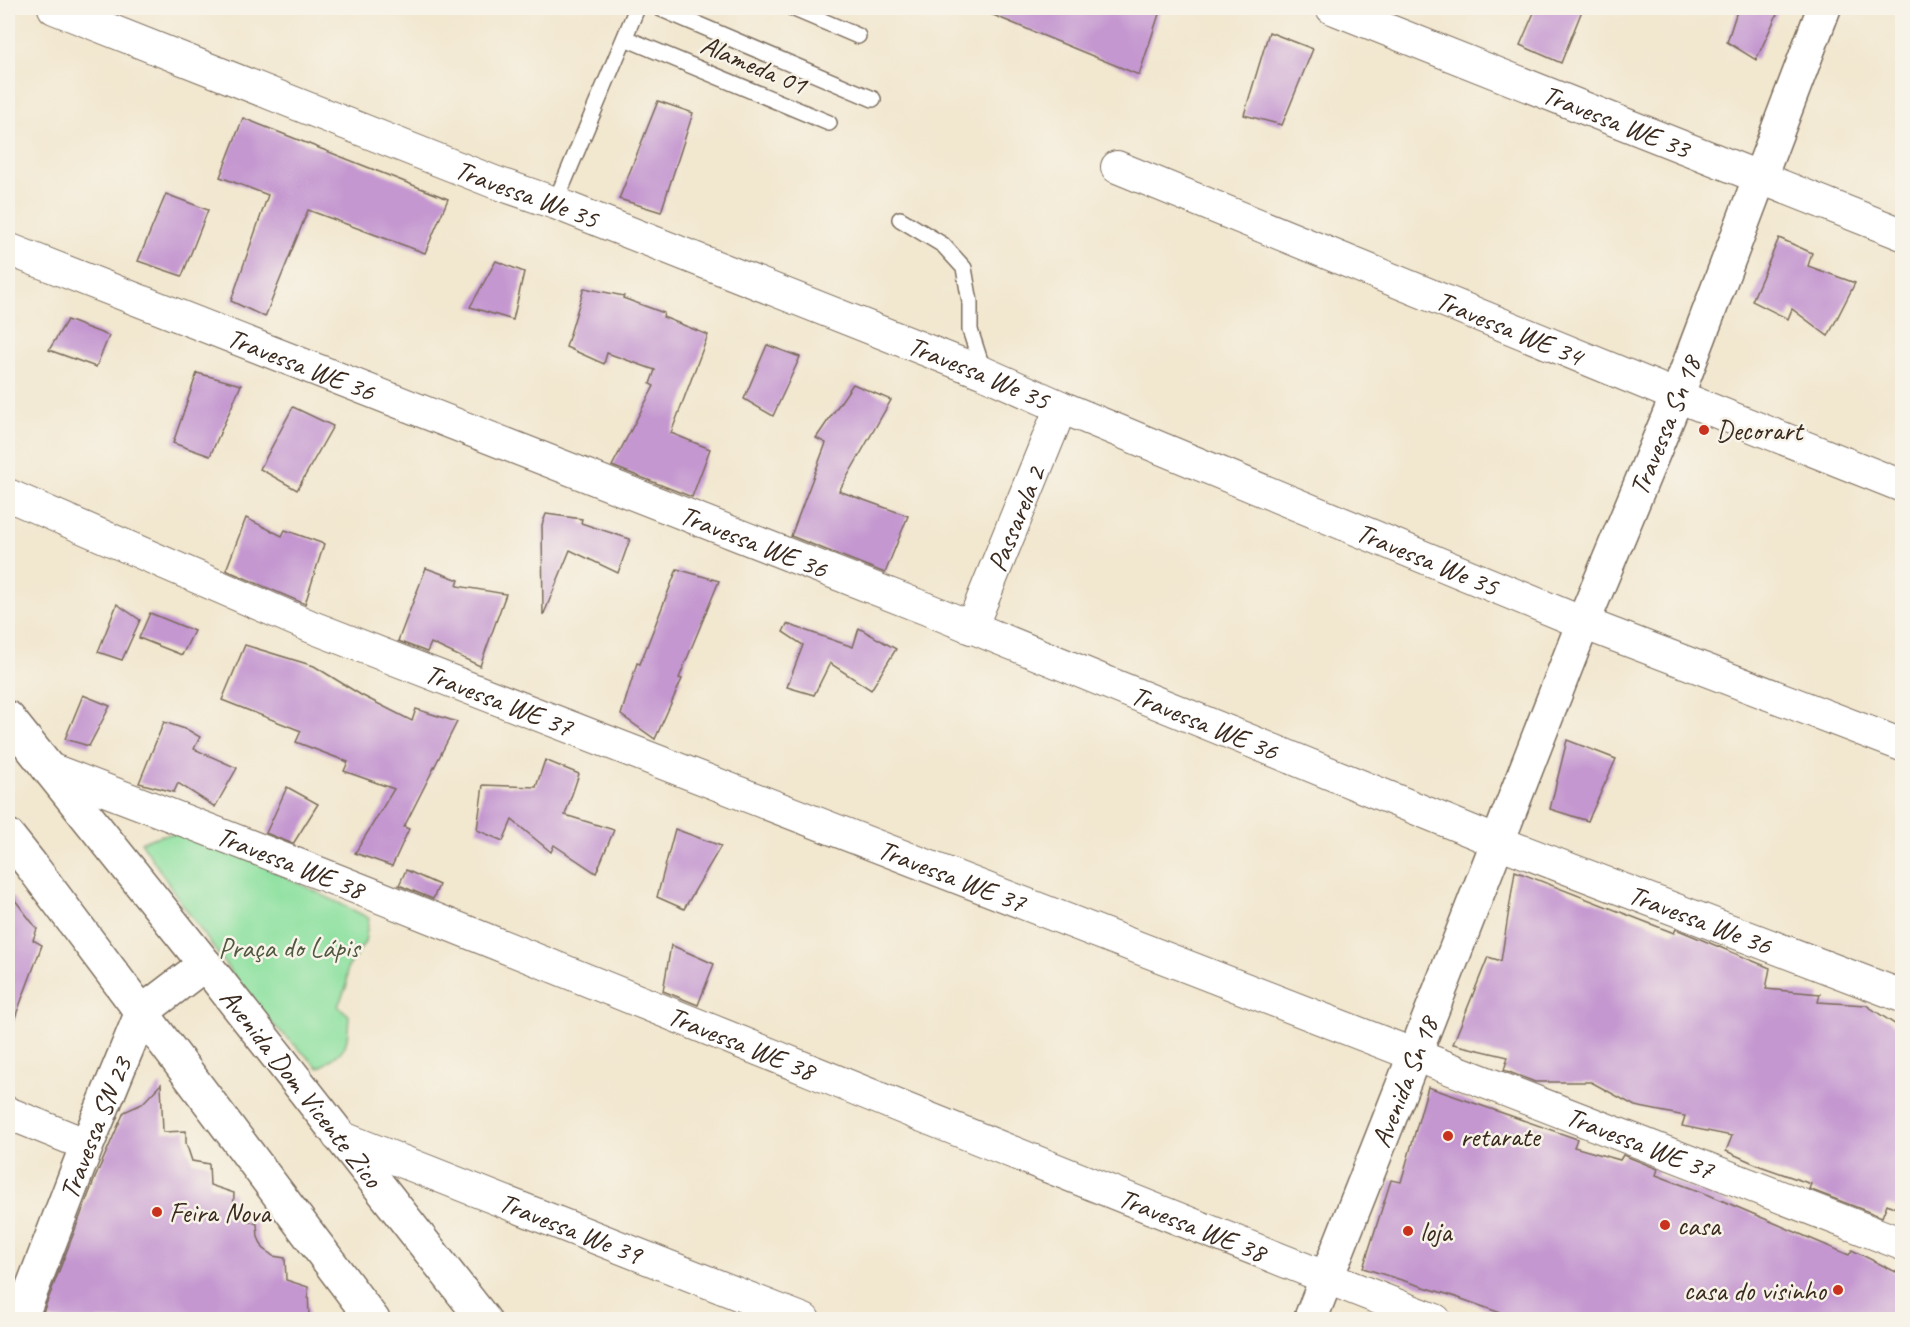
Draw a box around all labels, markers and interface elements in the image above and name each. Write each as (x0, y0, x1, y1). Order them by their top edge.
street label: Alameda 01 (696, 27, 813, 103)
street label: Travessa WE 33 (1538, 76, 1697, 167)
street label: Travessa We 35 (450, 151, 605, 237)
street label: Travessa WE 34 (1431, 282, 1590, 374)
street label: Travessa WE 36 (222, 320, 381, 410)
street label: Travessa We 35 (903, 328, 1056, 418)
street label: Travessa Sn 18 (1621, 349, 1709, 500)
place label: Decorart (1716, 413, 1805, 448)
marker: Decorart (1697, 423, 1711, 437)
street label: Passarela 2 (979, 459, 1054, 576)
street label: Travessa WE 36 (675, 497, 834, 587)
street label: Travessa We 35 (1351, 514, 1505, 605)
street label: Travessa WE 37 (420, 656, 579, 745)
street label: Travessa WE 36 (1126, 677, 1284, 769)
street label: Travessa WE 38 (212, 818, 371, 908)
street label: Travessa WE 37 (873, 831, 1032, 921)
street label: Travessa We 36 (1624, 876, 1778, 963)
park label: Praça do Lápis (218, 930, 362, 965)
street label: Avenida Dom Vicente Zico (212, 981, 392, 1196)
street label: Travessa WE 38 (663, 998, 822, 1089)
street label: Avenida Sn 18 (1363, 1010, 1447, 1152)
street label: Travessa SN 23 (51, 1050, 140, 1204)
street label: Travessa WE 37 (1561, 1098, 1720, 1188)
place label: retarate (1460, 1119, 1542, 1154)
marker: retarate (1441, 1129, 1455, 1143)
street label: Travessa WE 38 (1113, 1180, 1273, 1271)
street label: Travessa We 39 (494, 1184, 649, 1273)
place label: Feira Nova (169, 1195, 272, 1230)
marker: Feira Nova (150, 1205, 164, 1219)
place label: casa (1677, 1208, 1722, 1243)
place label: loja (1420, 1214, 1453, 1249)
marker: casa (1658, 1218, 1672, 1232)
marker: loja (1401, 1224, 1415, 1238)
place label: casa do visinho (1684, 1273, 1828, 1308)
marker: casa do visinho (1831, 1283, 1845, 1297)

